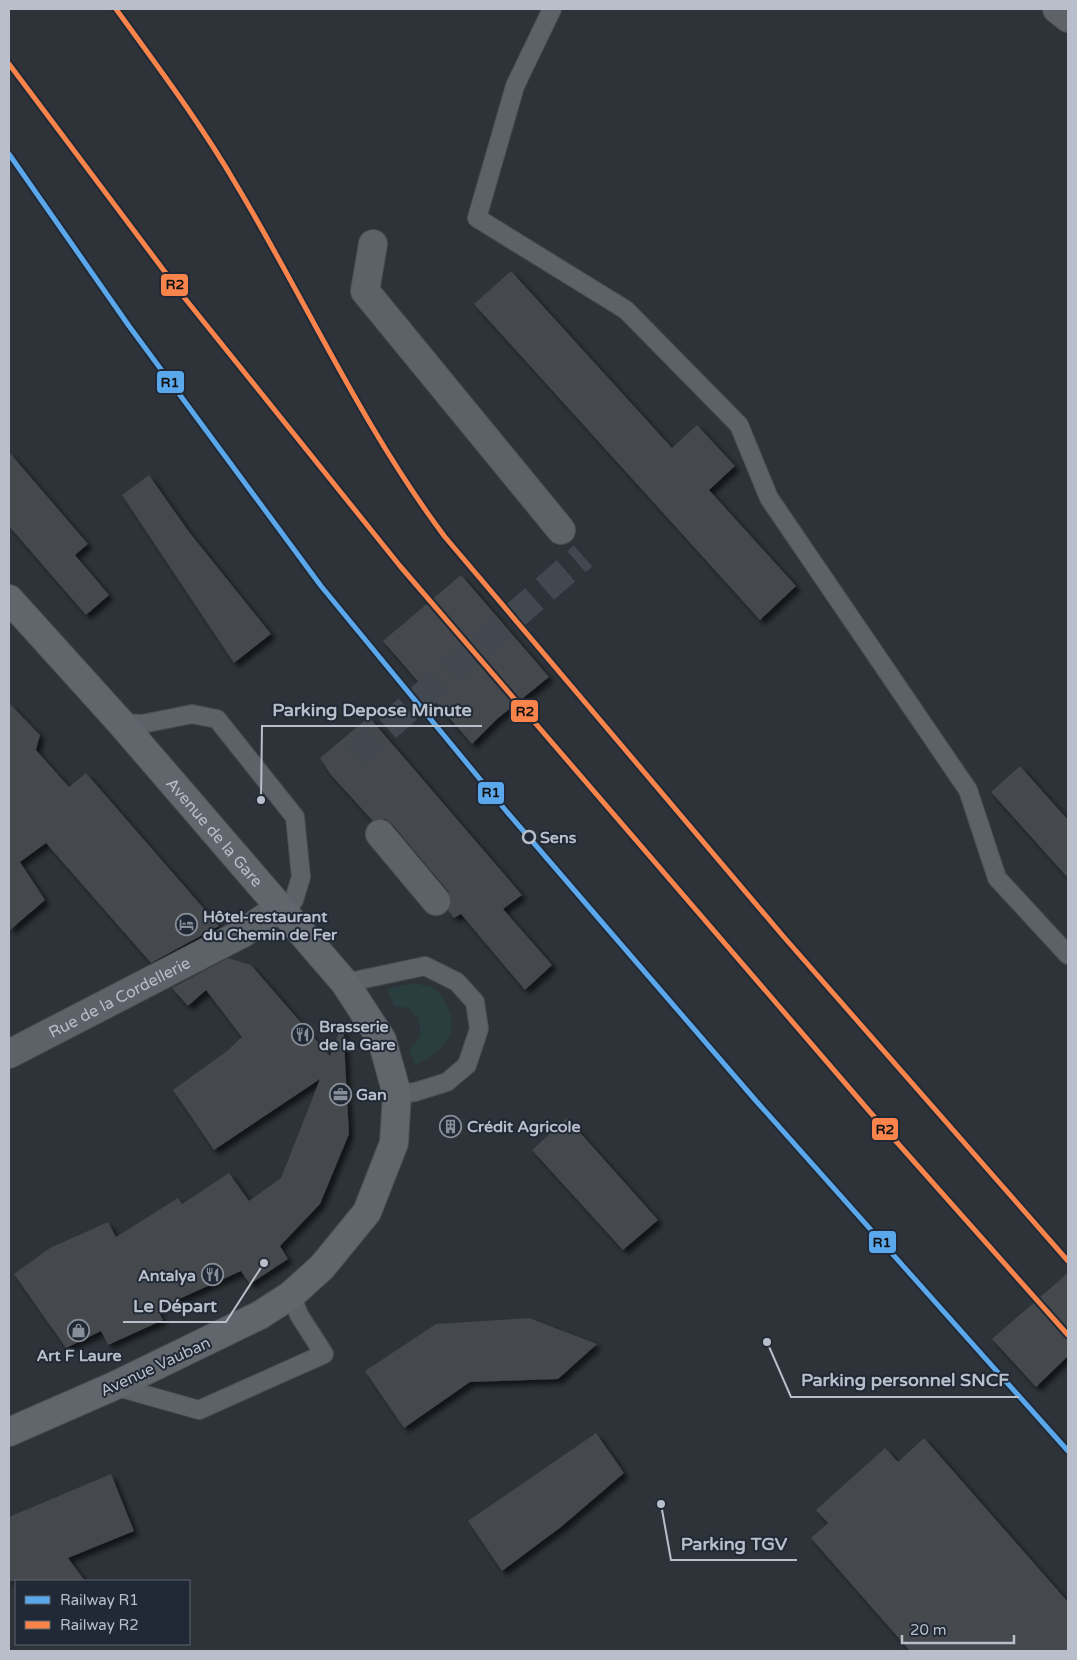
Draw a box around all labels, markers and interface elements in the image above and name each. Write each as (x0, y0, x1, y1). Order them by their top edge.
line badge: R2 (160, 273, 189, 297)
text: R2 (166, 276, 185, 293)
line badge: R1 (156, 370, 185, 394)
text: R1 (161, 374, 179, 391)
callout: Parking Depose Minute (262, 693, 482, 726)
text: Parking Depose Minute (272, 699, 472, 721)
line badge: R2 (510, 699, 539, 723)
text: R2 (516, 703, 535, 720)
street label: Avenue de la Gare (162, 774, 267, 892)
line badge: R1 (477, 781, 505, 805)
text: R1 (482, 784, 500, 801)
place label: Sens (540, 828, 577, 848)
marker: Sens (522, 830, 536, 844)
place label: Hôtel-restaurant du Chemin de Fer (203, 907, 338, 945)
hotel icon: Hôtel-restaurant du Chemin de Fer (175, 913, 199, 937)
street label: Rue de la Cordellerie (45, 953, 194, 1043)
place label: Brasserie de la Gare (319, 1017, 396, 1055)
restaurant icon: Brasserie de la Gare (291, 1023, 315, 1047)
office icon: Gan (328, 1082, 352, 1106)
place label: Gan (356, 1085, 387, 1105)
building icon: Crédit Agricole (439, 1114, 463, 1138)
place label: Crédit Agricole (467, 1117, 581, 1137)
line badge: R2 (871, 1117, 899, 1141)
text: R2 (876, 1121, 895, 1138)
line badge: R1 (868, 1230, 897, 1254)
text: R1 (873, 1234, 891, 1251)
restaurant icon: Antalya (200, 1263, 224, 1287)
place label: Antalya (138, 1266, 196, 1286)
callout: Le Départ (123, 1289, 226, 1322)
text: Le Départ (133, 1295, 217, 1317)
shop icon: Art F Laure (67, 1319, 91, 1343)
street label: Avenue Vauban (97, 1333, 214, 1401)
place label: Art F Laure (37, 1346, 121, 1366)
callout: Parking personnel SNCF (791, 1364, 1019, 1397)
text: Parking personnel SNCF (801, 1369, 1009, 1391)
callout: Parking TGV (671, 1527, 797, 1560)
text: Parking TGV (681, 1533, 788, 1555)
legend (15, 1580, 190, 1645)
text: Railway R1 (60, 1591, 139, 1609)
scale bar (902, 1612, 1014, 1644)
text: Railway R2 (60, 1616, 139, 1634)
text: 20 m (910, 1621, 947, 1639)

